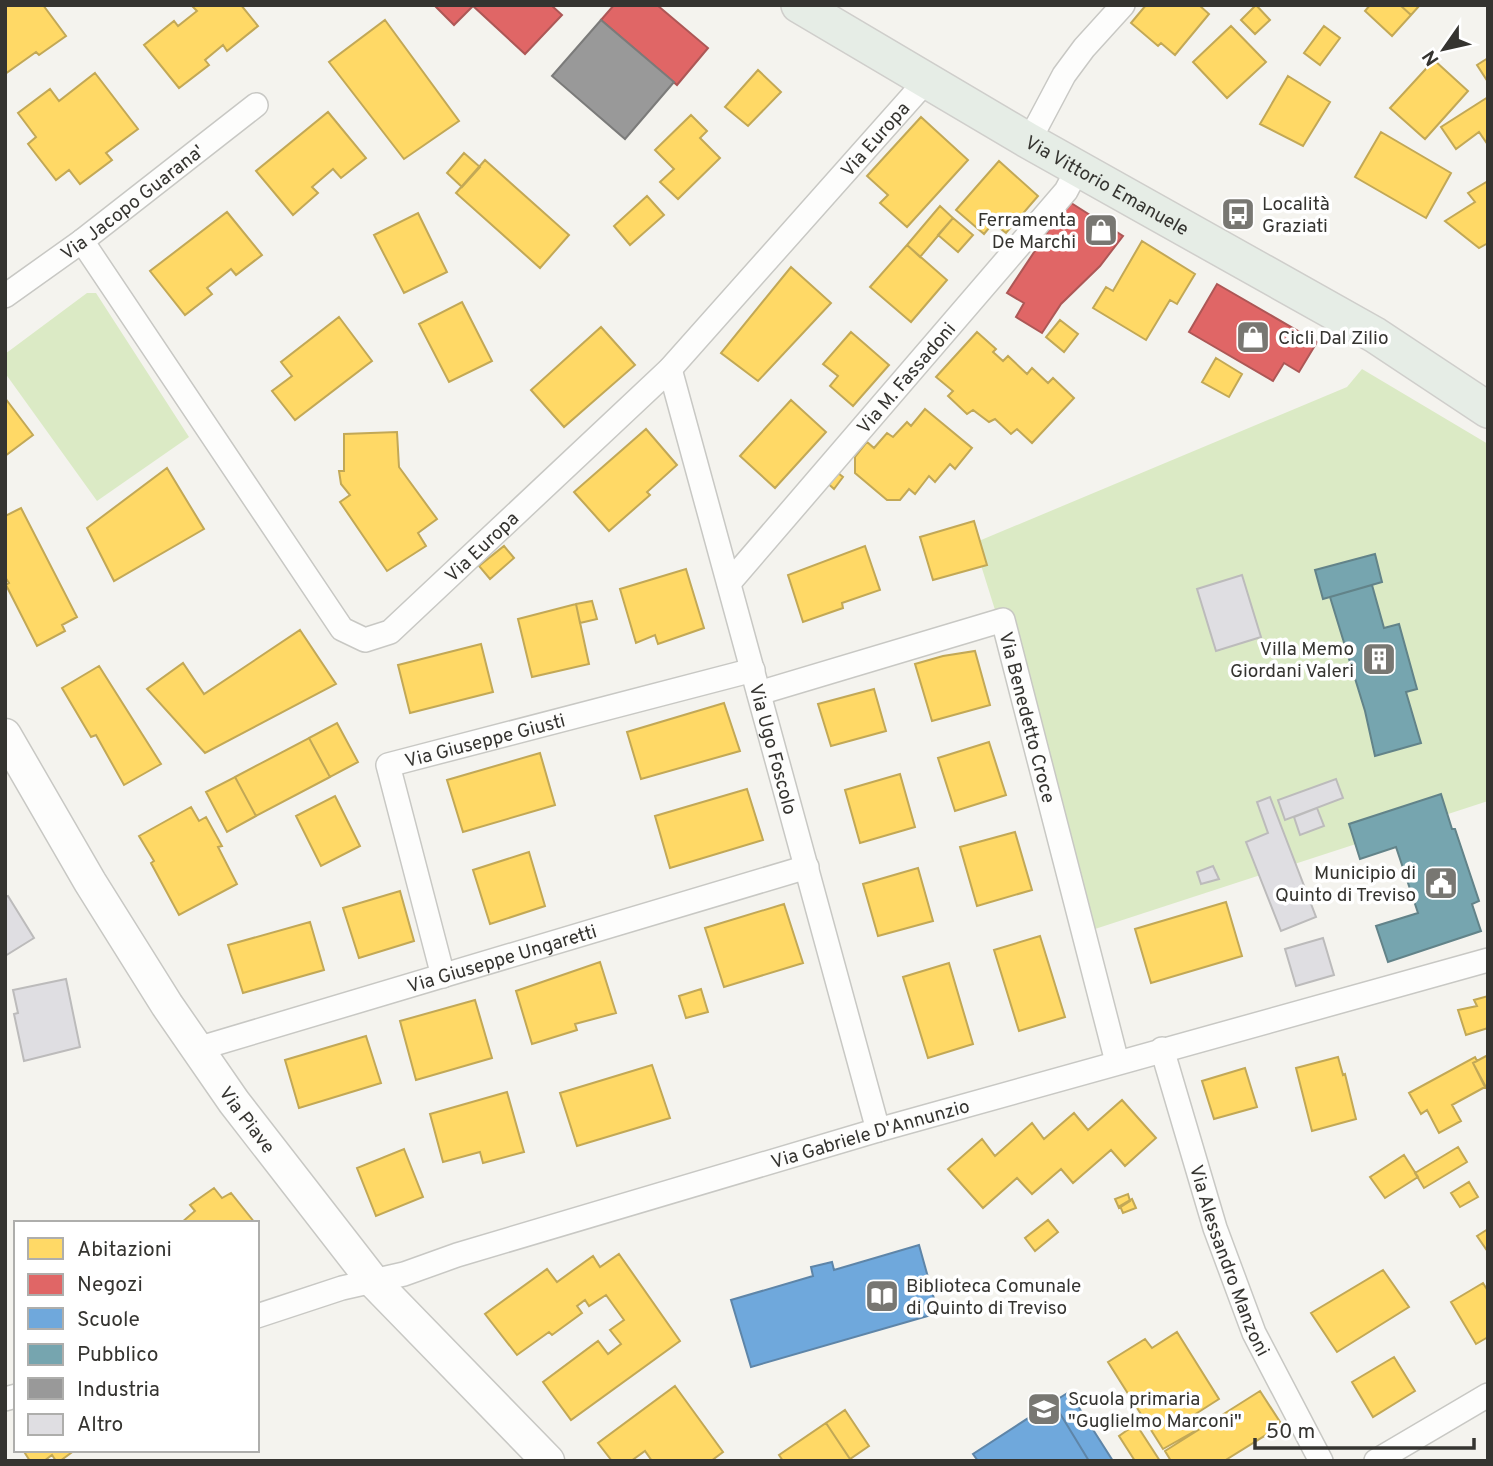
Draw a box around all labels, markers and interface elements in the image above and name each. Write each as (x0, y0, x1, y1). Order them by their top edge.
north arrow (1409, 14, 1479, 84)
text: N (1418, 45, 1445, 70)
street label: Via Europa (836, 98, 916, 183)
street label: Via Vittorio Emanuele (1020, 131, 1193, 242)
street label: Via Jacopo Guarana' (57, 140, 209, 266)
place label: Località Graziati (1262, 193, 1330, 239)
bus stop icon: Località Graziati (1219, 195, 1257, 233)
place label: Ferramenta De Marchi (978, 209, 1076, 255)
shop icon: Ferramenta De Marchi (1082, 211, 1120, 249)
street label: Via M. Fassadoni (853, 318, 962, 440)
shop icon: Cicli Dal Zilio (1234, 318, 1272, 356)
place label: Cicli Dal Zilio (1278, 327, 1389, 351)
street label: Via Europa (441, 507, 525, 588)
street label: Via Benedetto Croce (993, 629, 1060, 806)
place label: Villa Memo Giordani Valeri (1230, 638, 1354, 684)
building icon: Villa Memo Giordani Valeri (1360, 640, 1398, 678)
street label: Via Ugo Foscolo (743, 681, 801, 818)
street label: Via Giuseppe Giusti (402, 709, 568, 774)
place label: Municipio di Quinto di Treviso (1275, 862, 1416, 908)
public building icon: Municipio di Quinto di Treviso (1422, 864, 1460, 902)
street label: Via Giuseppe Ungaretti (405, 920, 600, 1000)
street label: Via Piave (213, 1082, 280, 1159)
street label: Via Gabriele D'Annunzio (768, 1095, 973, 1175)
street label: Via Alessandro Manzoni (1183, 1162, 1274, 1361)
legend (14, 1221, 259, 1452)
text: Abitazioni (77, 1237, 172, 1264)
text: Negozi (77, 1272, 143, 1299)
place label: Biblioteca Comunale di Quinto di Treviso (906, 1275, 1081, 1321)
library icon: Biblioteca Comunale di Quinto di Treviso (863, 1277, 901, 1315)
text: Scuole (77, 1307, 140, 1334)
text: Pubblico (77, 1342, 159, 1369)
text: Industria (77, 1377, 160, 1404)
place label: Scuola primaria "Guglielmo Marconi" (1068, 1388, 1242, 1434)
school or university icon: Scuola primaria "Guglielmo Marconi" (1025, 1390, 1063, 1428)
scale bar (1255, 1406, 1474, 1450)
text: Altro (77, 1412, 123, 1439)
text: 50 m (1266, 1419, 1315, 1446)

